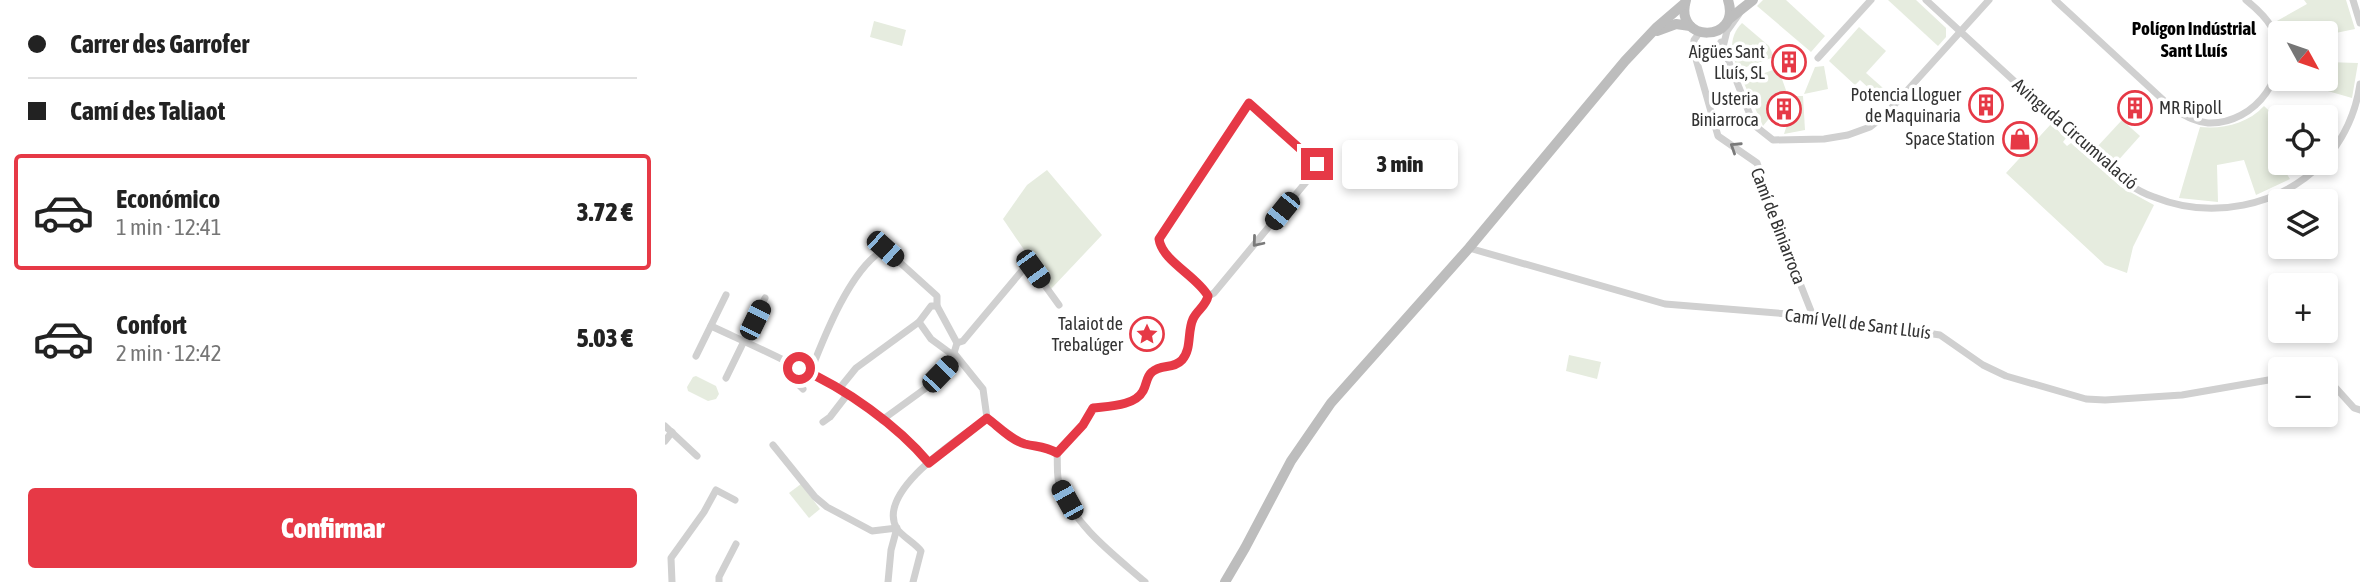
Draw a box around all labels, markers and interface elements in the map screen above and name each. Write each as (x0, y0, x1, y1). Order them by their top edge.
district label: Polígon Indústrial Sant Lluís (2132, 17, 2257, 61)
north arrow (2268, 21, 2338, 91)
map controls (2268, 21, 2338, 427)
text: Carrer des Garrofer (70, 29, 249, 59)
place label: Aigües Sant Lluís, SL (1689, 41, 1765, 83)
building icon: Aigües Sant Lluís, SL (1770, 43, 1808, 81)
street label: Avinguda Circumvalació (2009, 74, 2142, 194)
place label: Potencia Lloguer de Maquinaria (1850, 84, 1962, 126)
building icon: Potencia Lloguer de Maquinaria (1967, 86, 2005, 124)
place label: Usteria Biniarroca (1691, 88, 1759, 130)
building icon: MR Ripoll (2116, 89, 2154, 127)
building icon: Usteria Biniarroca (1765, 90, 1803, 128)
text: Camí des Taliaot (70, 96, 225, 126)
place label: MR Ripoll (2159, 97, 2222, 118)
button: locate (2268, 105, 2338, 175)
shop icon: Space Station (2001, 120, 2039, 158)
place label: Space Station (1906, 128, 1995, 149)
callout: 3 min (1341, 140, 1457, 188)
one-way arrow (1730, 142, 1743, 155)
route end (1301, 148, 1333, 180)
text: 3 min (1377, 151, 1423, 177)
street label: Camí de Biniarroca (1747, 165, 1810, 287)
icon: car (32, 181, 95, 244)
text: Económico (116, 184, 220, 214)
car (1261, 188, 1304, 234)
button: layers (2268, 189, 2338, 259)
text: 3.72 € (576, 197, 633, 227)
text: 1 min · 12:41 (116, 214, 222, 240)
car (863, 227, 908, 271)
one-way arrow (1253, 233, 1265, 246)
car (1013, 246, 1054, 292)
button: + (2268, 273, 2338, 343)
car (737, 297, 774, 343)
street label: Camí Vell de Sant Lluís (1784, 304, 1932, 343)
icon: car (32, 307, 95, 370)
text: Confort (116, 310, 187, 340)
place label: Talaiot de Trebalúger (1051, 313, 1124, 355)
place icon: Talaiot de Trebalúger (1128, 315, 1166, 353)
text: 5.03 € (576, 323, 633, 353)
text: 2 min · 12:42 (116, 340, 222, 366)
route start (783, 352, 815, 384)
car (918, 352, 963, 396)
button: − (2268, 357, 2338, 427)
car (1048, 477, 1087, 523)
button: Confirmar (28, 488, 637, 568)

